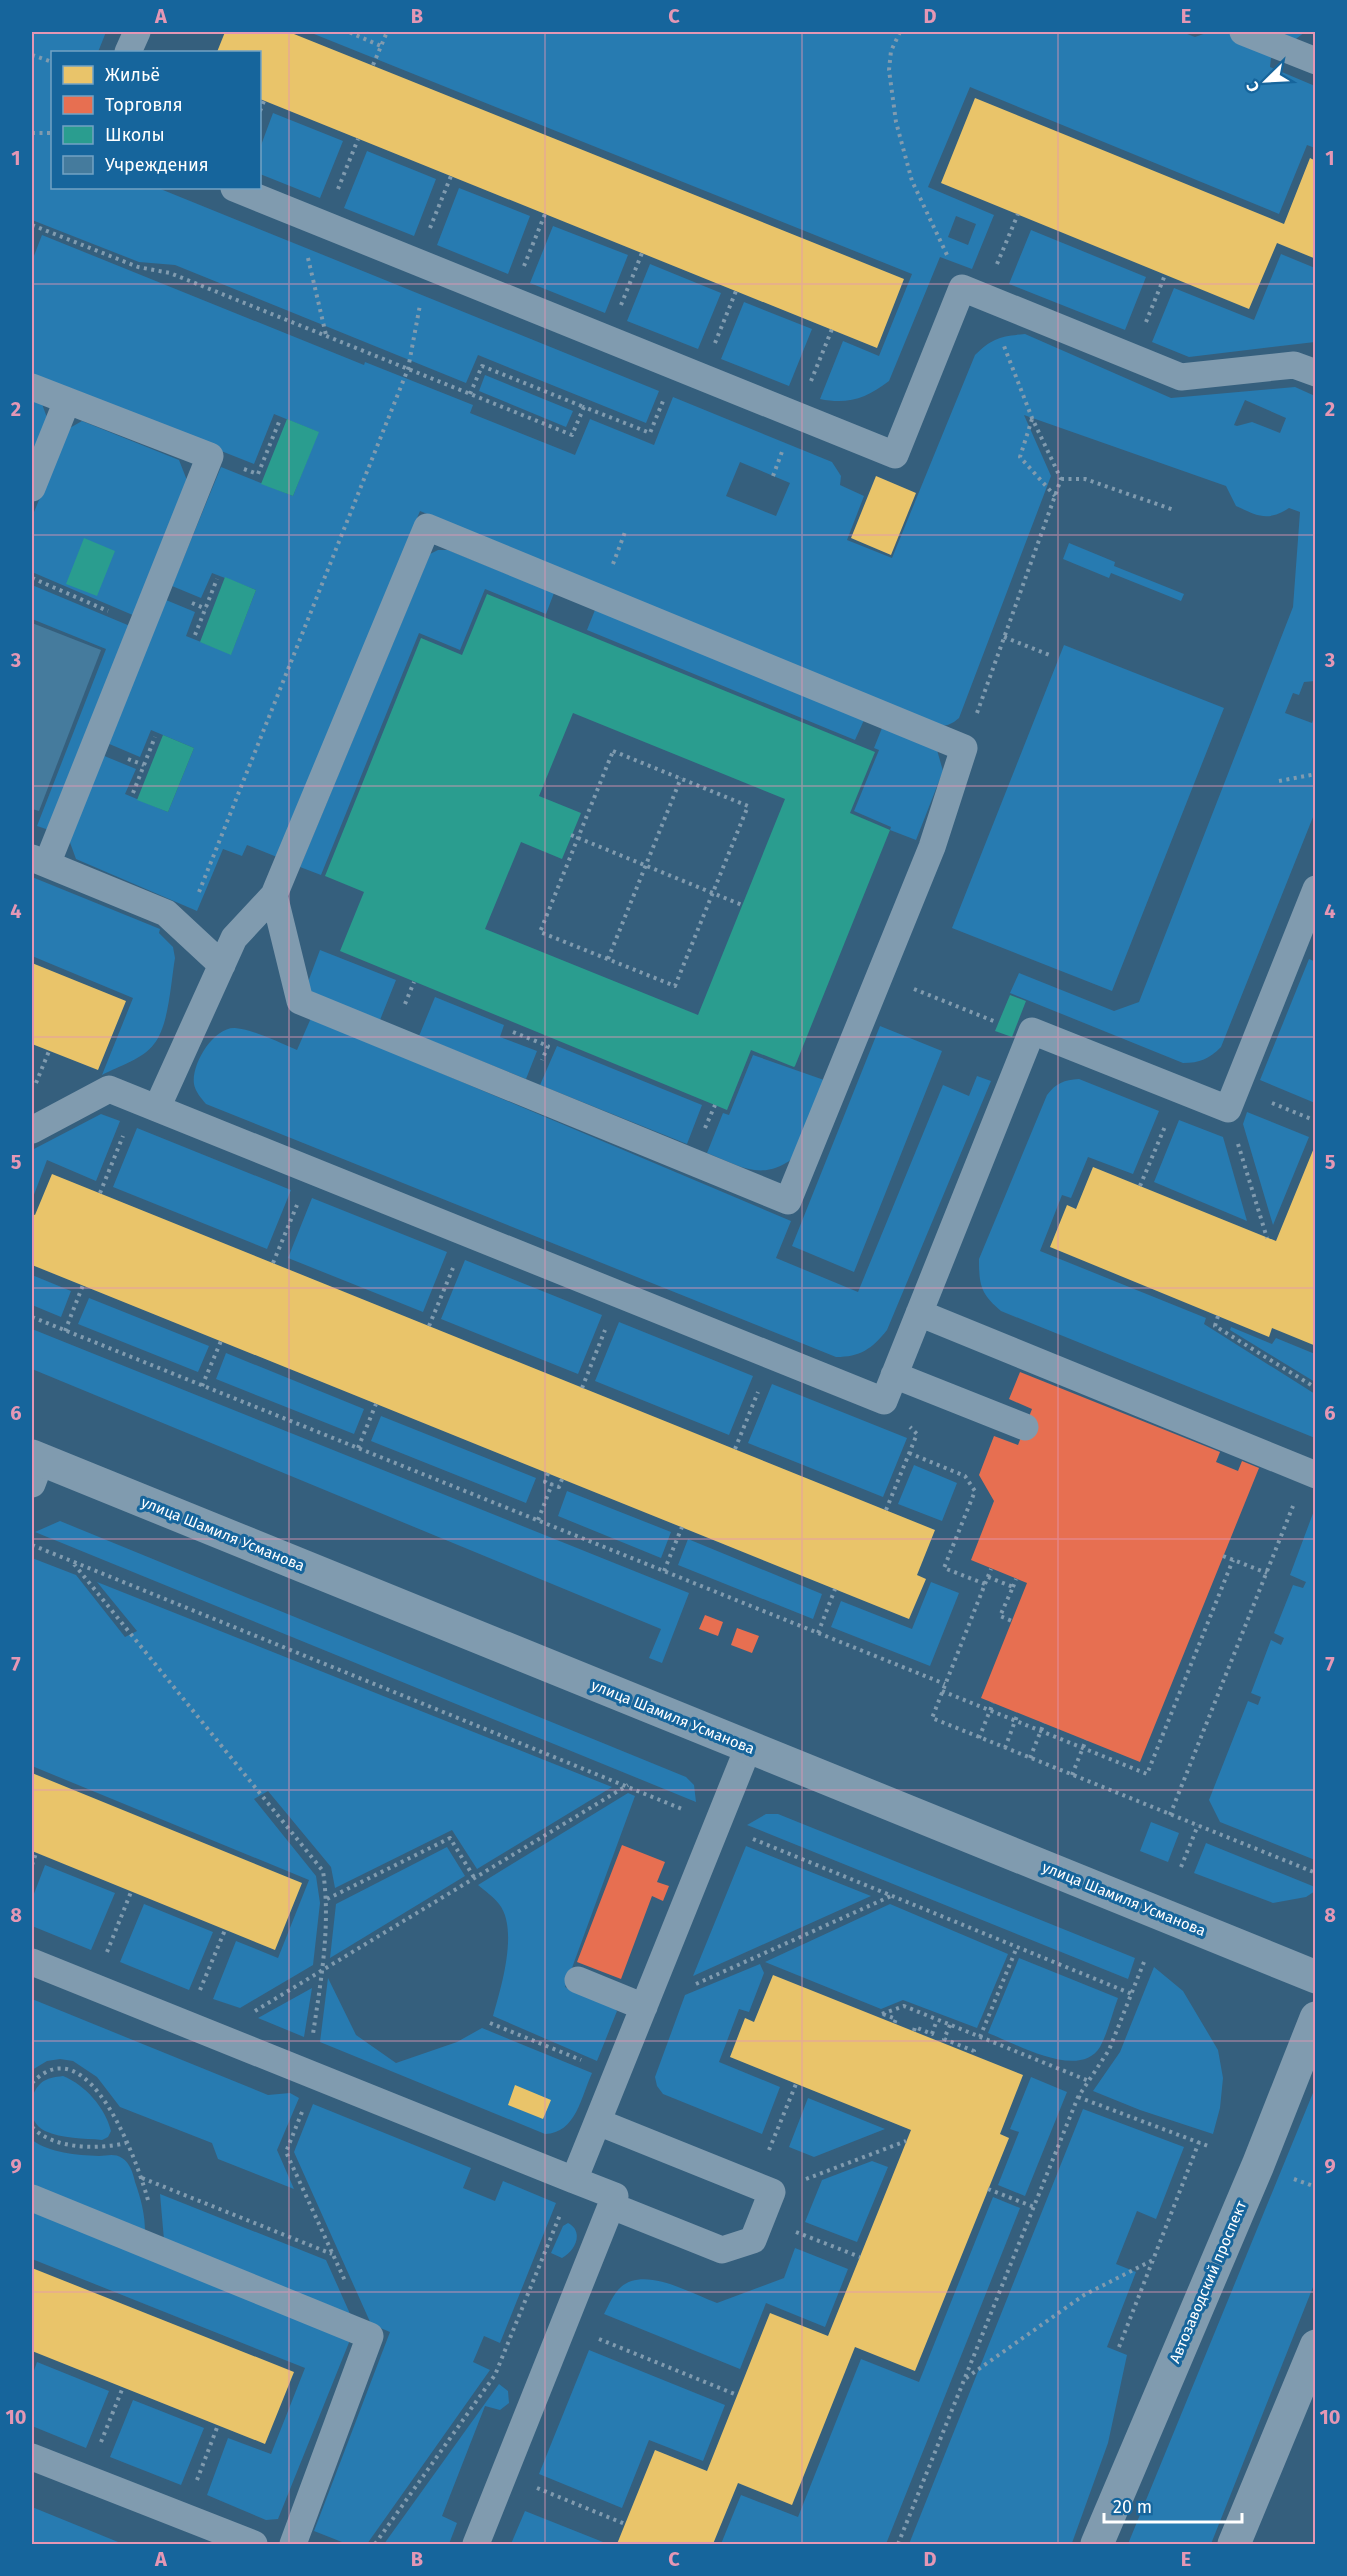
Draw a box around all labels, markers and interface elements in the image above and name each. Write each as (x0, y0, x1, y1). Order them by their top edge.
text: A (154, 4, 168, 28)
text: B (411, 4, 423, 28)
text: C (668, 4, 680, 28)
text: D (923, 4, 937, 28)
text: E (1181, 4, 1191, 28)
legend (51, 51, 261, 189)
north arrow (1236, 51, 1296, 111)
text: Жильё (105, 64, 160, 86)
text: С (1242, 78, 1263, 95)
text: Торговля (105, 94, 183, 116)
text: Школы (105, 124, 165, 146)
text: 1 (11, 146, 21, 170)
text: 1 (1325, 146, 1335, 170)
text: Учреждения (105, 154, 209, 176)
text: 2 (11, 397, 21, 421)
text: 2 (1325, 397, 1335, 421)
text: 3 (10, 648, 21, 672)
text: 3 (1324, 648, 1335, 672)
text: 4 (10, 899, 22, 923)
text: 4 (1324, 899, 1336, 923)
text: 5 (11, 1150, 22, 1174)
text: 5 (1325, 1150, 1336, 1174)
text: 6 (10, 1401, 22, 1425)
text: 6 (1324, 1401, 1336, 1425)
street label: улица Шамиля Усманова (139, 1493, 307, 1575)
text: 7 (11, 1652, 21, 1676)
text: 7 (1325, 1652, 1335, 1676)
street label: улица Шамиля Усманова (589, 1676, 757, 1758)
street label: улица Шамиля Усманова (1040, 1858, 1208, 1940)
text: 8 (10, 1903, 22, 1927)
text: 8 (1324, 1903, 1336, 1927)
text: 9 (10, 2154, 22, 2178)
text: 9 (1324, 2154, 1336, 2178)
street label: Автозаводский проспект (1166, 2198, 1250, 2366)
text: 10 (6, 2405, 26, 2429)
text: 10 (1320, 2405, 1340, 2429)
scale bar (1104, 2486, 1242, 2524)
text: 20 m (1113, 2496, 1152, 2518)
text: A (154, 2547, 168, 2571)
text: B (411, 2547, 423, 2571)
text: C (668, 2547, 680, 2571)
text: D (923, 2547, 937, 2571)
text: E (1181, 2547, 1191, 2571)

